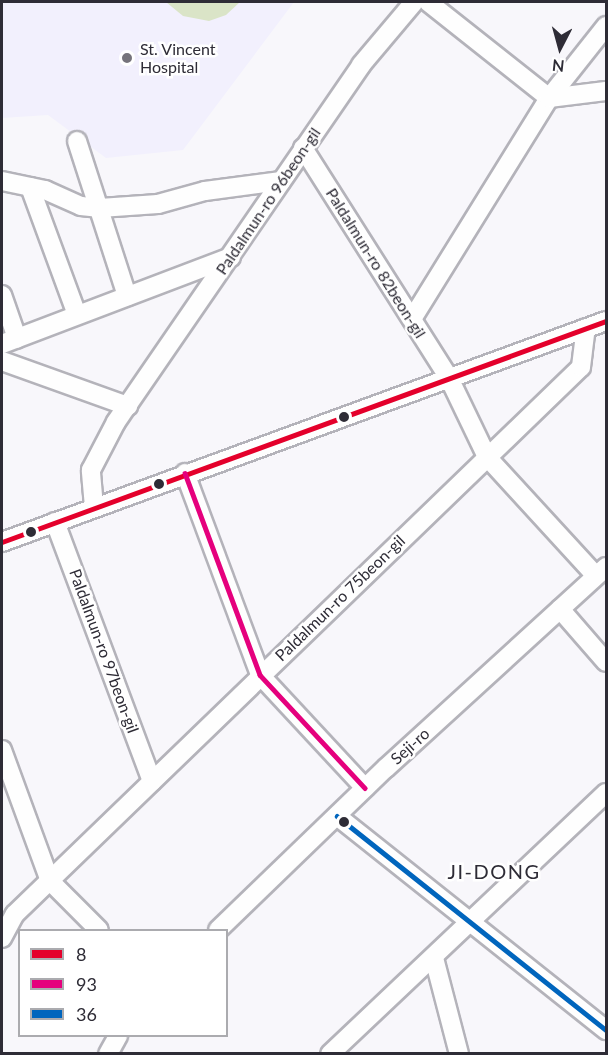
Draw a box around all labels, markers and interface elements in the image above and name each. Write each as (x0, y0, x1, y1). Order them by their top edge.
north arrow (530, 18, 590, 78)
place label: St. Vincent Hospital (140, 39, 216, 77)
marker: St. Vincent Hospital (118, 49, 136, 67)
text: N (551, 56, 565, 76)
street label: Paldalmun-ro 96beon-gil (212, 124, 324, 278)
street label: Paldalmun-ro 82beon-gil (322, 184, 430, 342)
unlabelled marker (338, 411, 350, 423)
unlabelled marker (153, 478, 165, 490)
unlabelled marker (25, 526, 37, 538)
street label: Paldalmun-ro 75beon-gil (271, 531, 409, 665)
street label: Paldalmun-ro 97beon-gil (65, 566, 143, 736)
street label: Seji-ro (387, 724, 433, 768)
unlabelled marker (338, 816, 350, 828)
district label: JI-DONG (447, 859, 541, 883)
legend (18, 929, 228, 1037)
text: 8 (76, 943, 86, 965)
text: 93 (76, 973, 97, 995)
text: 36 (76, 1003, 97, 1025)

